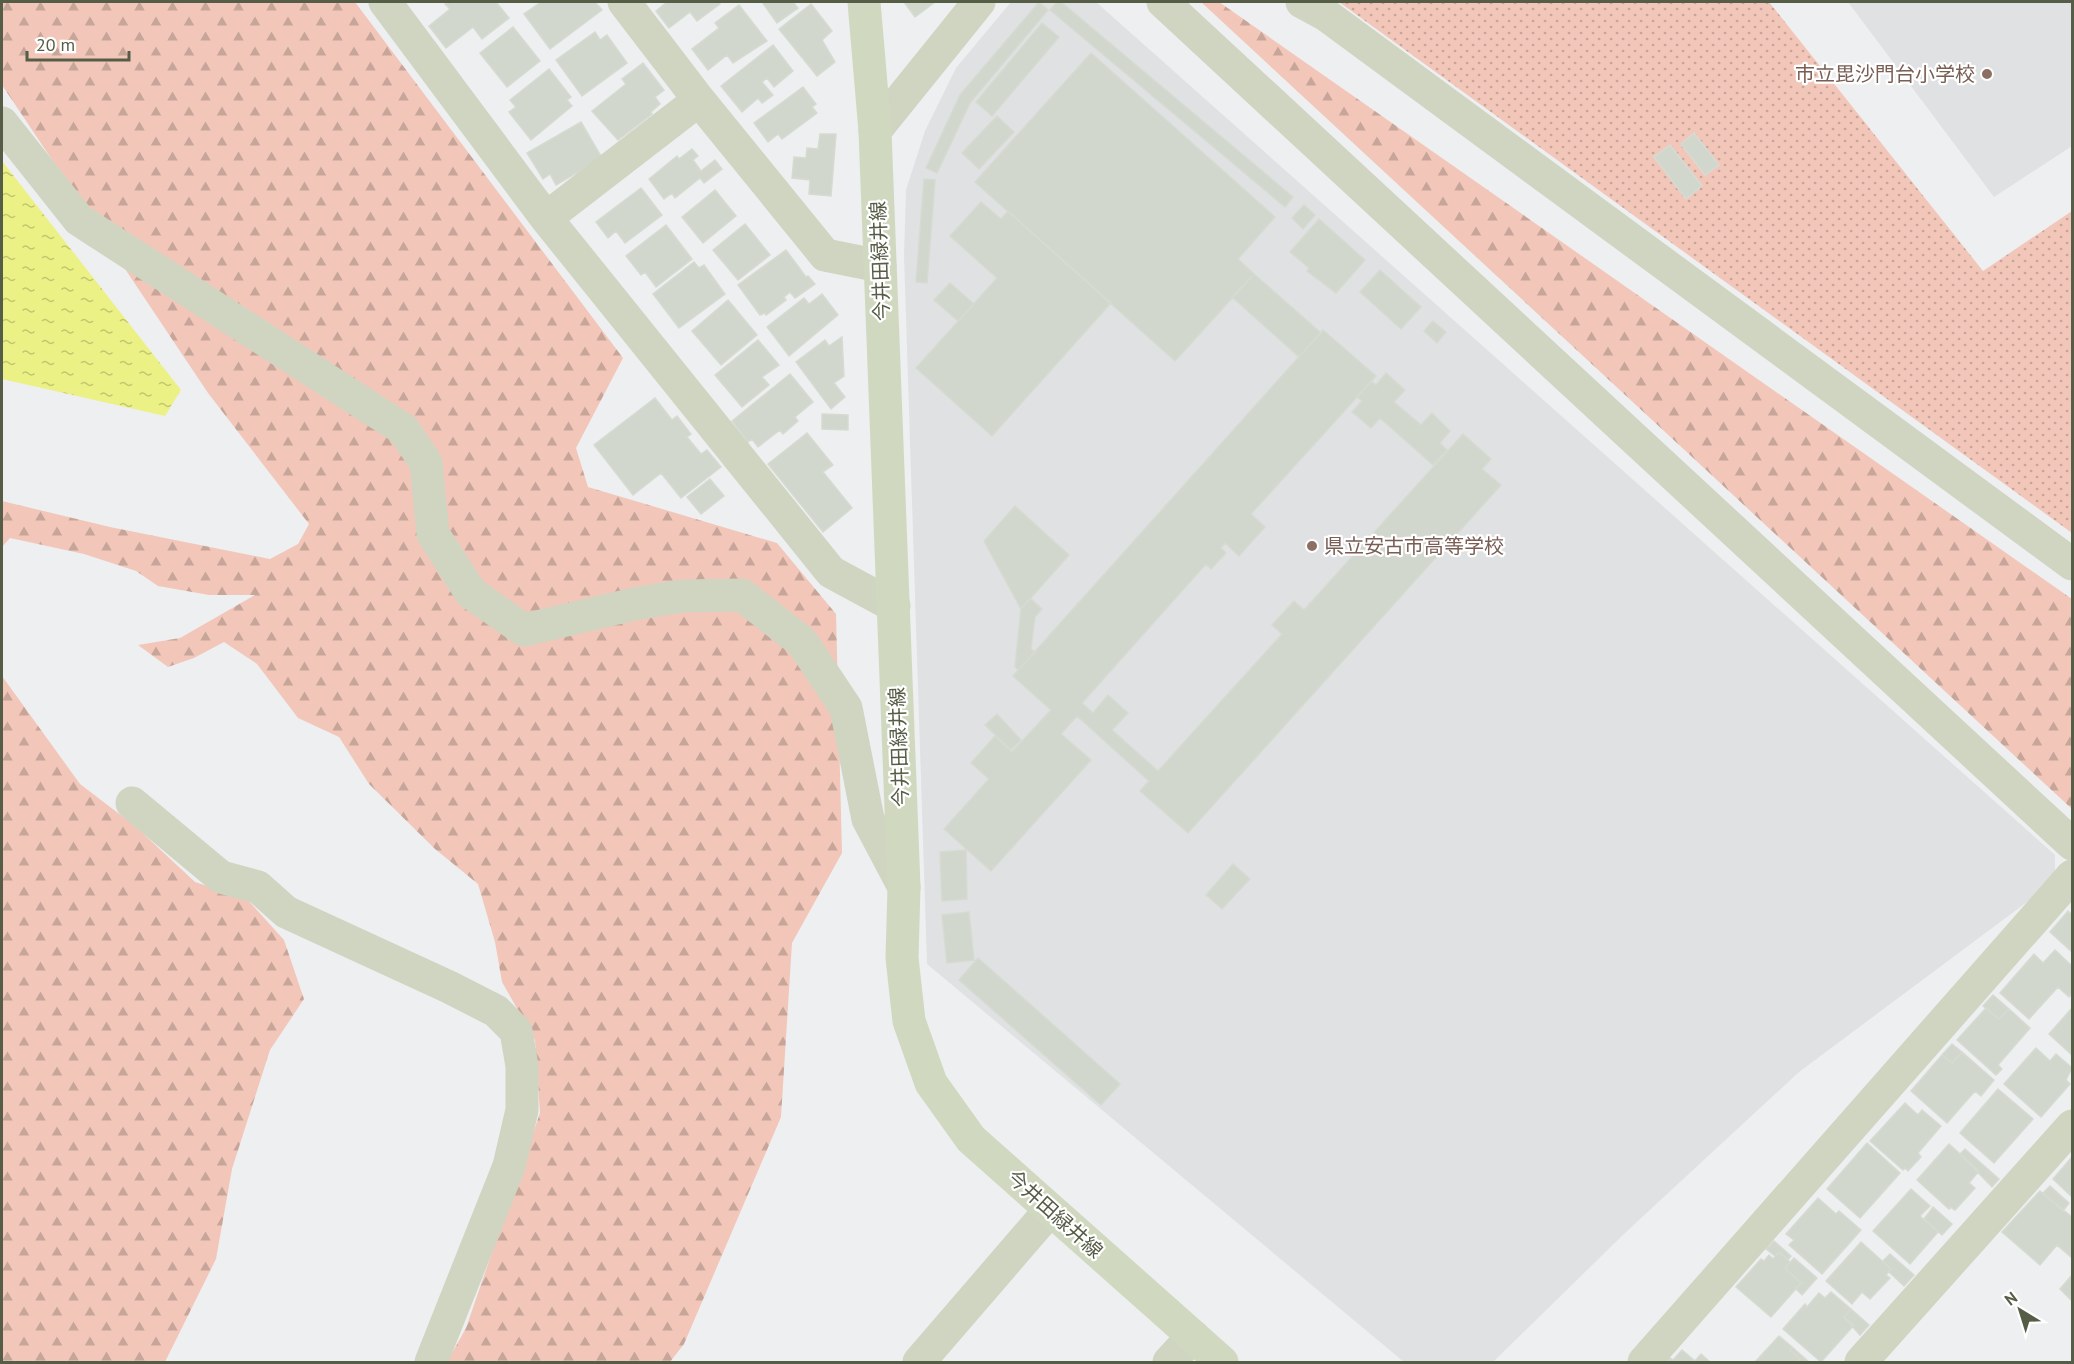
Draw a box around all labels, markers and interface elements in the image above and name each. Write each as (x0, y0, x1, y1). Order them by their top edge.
scale bar (27, 24, 129, 62)
text: 20 m (36, 33, 75, 56)
place label: 市立毘沙門台小学校 (1795, 61, 1975, 87)
marker: 市立毘沙門台小学校 (1980, 67, 1994, 81)
street label: 今井田緑井線 (865, 201, 895, 321)
place label: 県立安古市高等学校 (1324, 533, 1504, 559)
marker: 県立安古市高等学校 (1305, 539, 1319, 553)
street label: 今井田緑井線 (884, 687, 914, 807)
street label: 今井田緑井線 (1002, 1164, 1108, 1264)
north arrow (1990, 1280, 2050, 1340)
text: N (2000, 1287, 2021, 1309)

